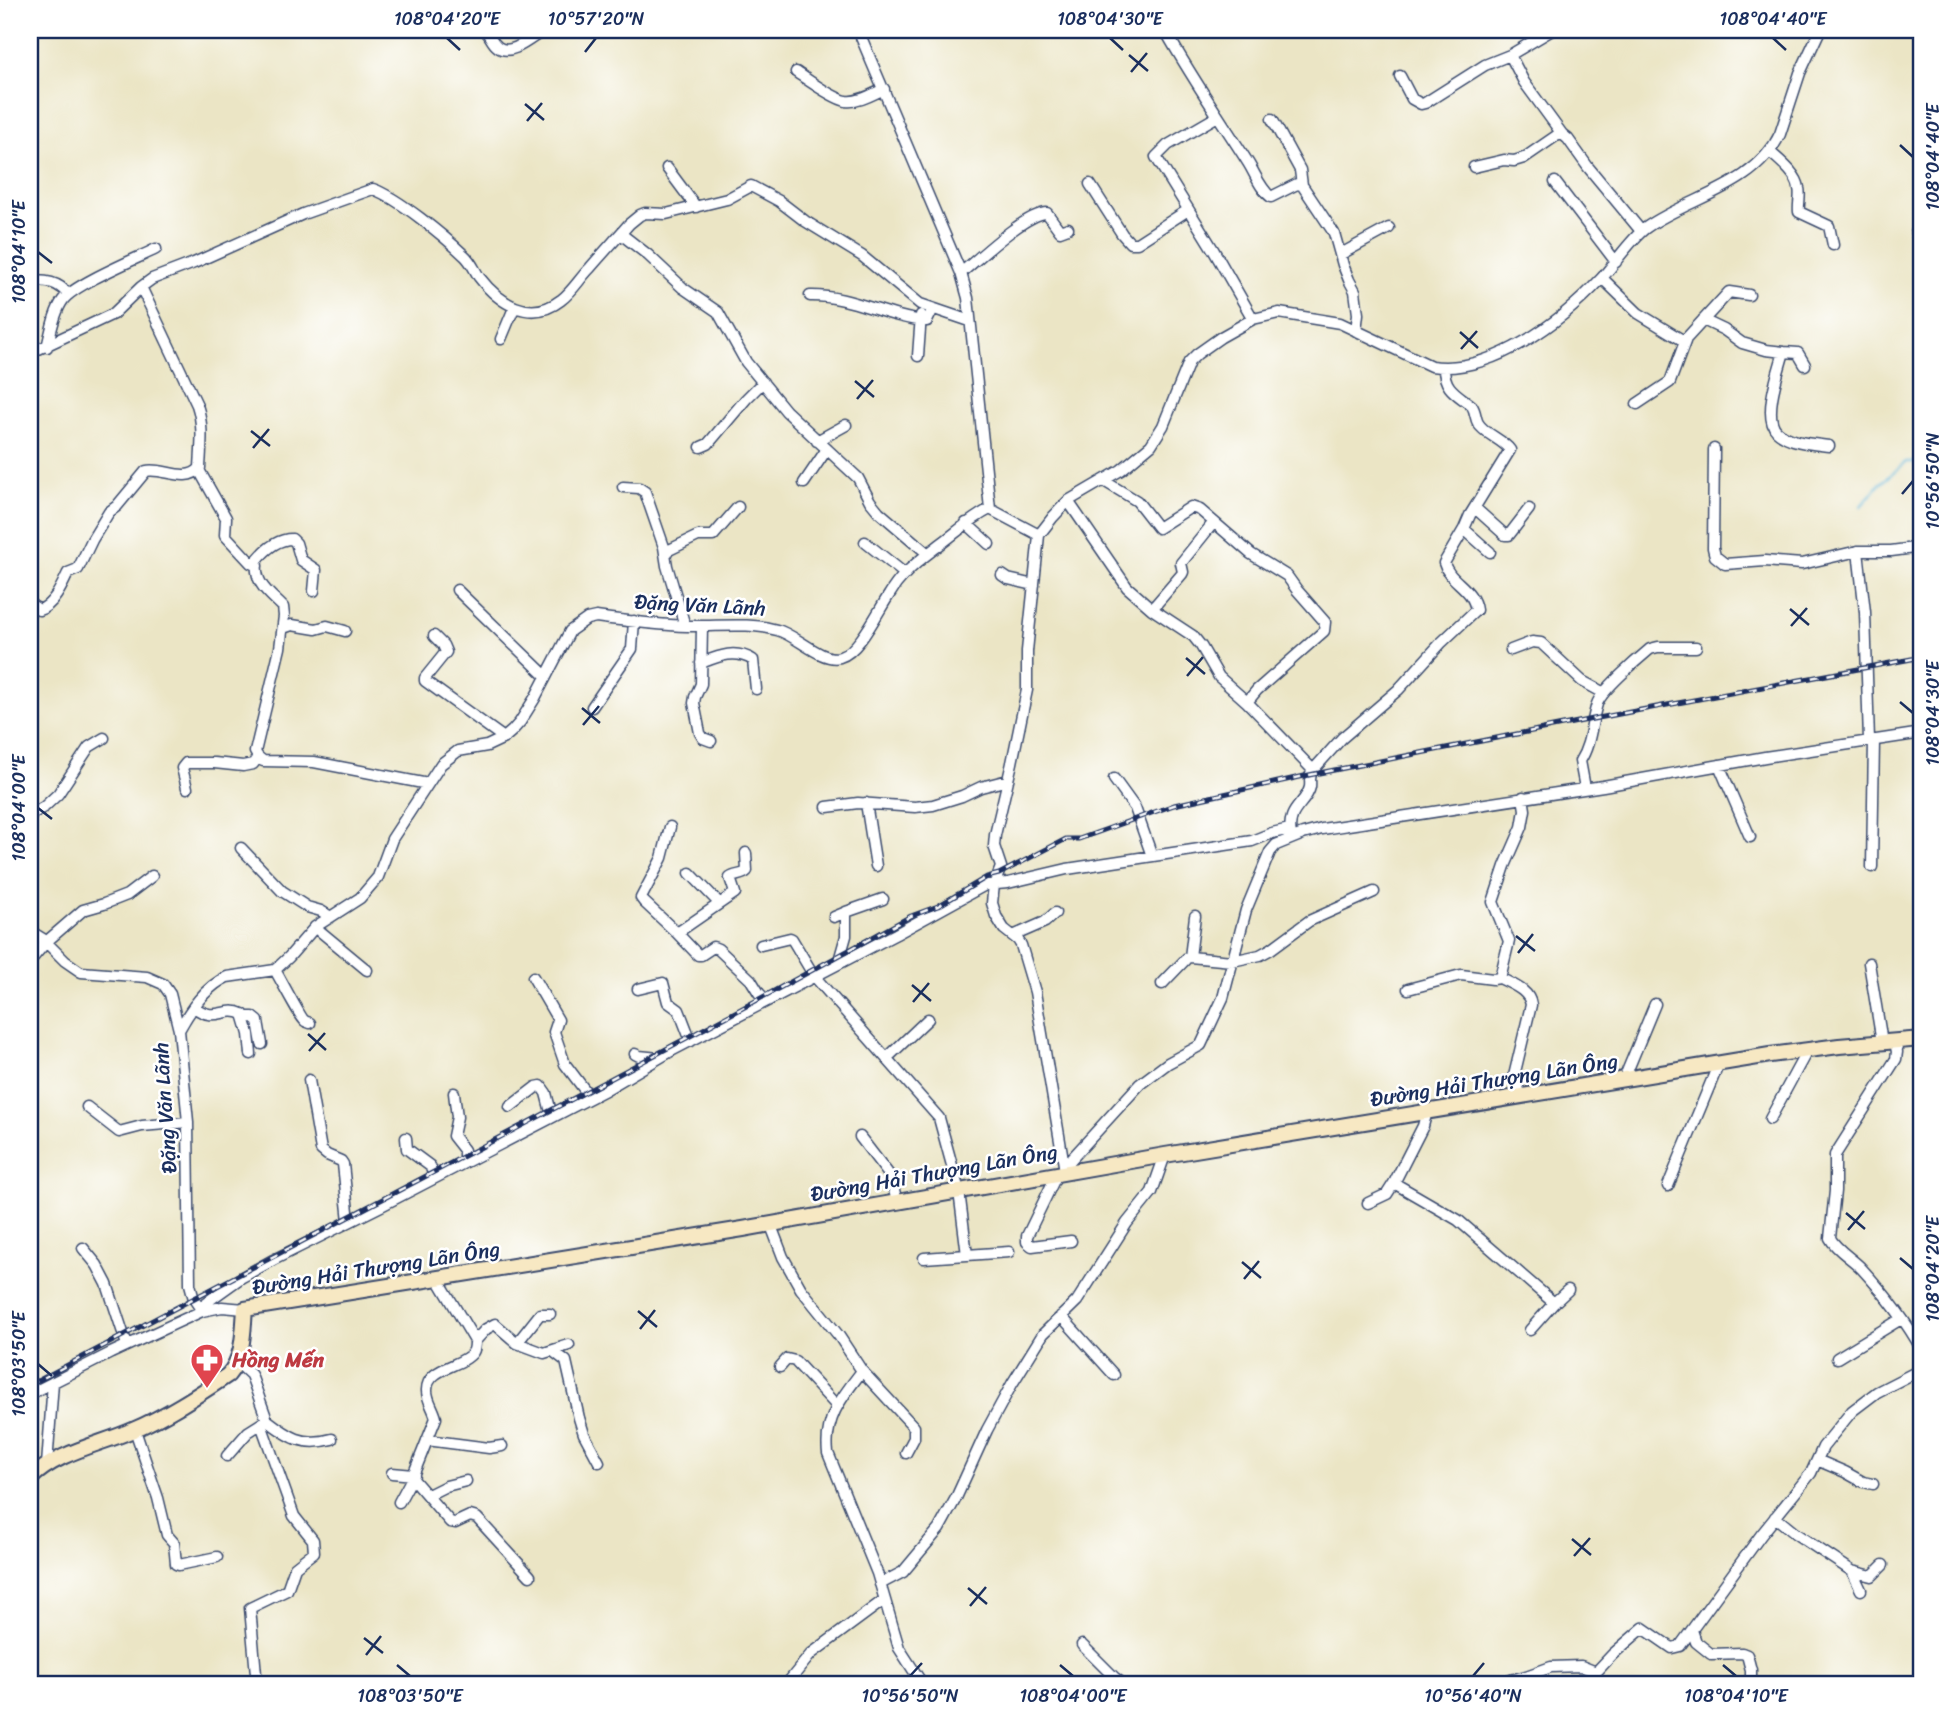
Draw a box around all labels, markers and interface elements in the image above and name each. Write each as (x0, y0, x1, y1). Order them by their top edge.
text: 108°04'20"E (394, 3, 501, 35)
text: 10°57'20"N (548, 3, 645, 35)
text: 108°04'30"E (1057, 3, 1164, 35)
text: 108°04'40"E (1719, 3, 1828, 35)
text: 108°04'40"E (1917, 102, 1949, 211)
text: 108°04'10"E (3, 199, 35, 304)
text: 10°56'50"N (1917, 432, 1949, 530)
street label: Đặng Văn Lãnh (633, 583, 767, 627)
text: 108°04'30"E (1917, 659, 1949, 766)
text: 108°04'00"E (3, 753, 35, 862)
street label: Đặng Văn Lãnh (141, 1041, 189, 1175)
street label: Đường Hải Thượng Lãn Ông (1367, 1042, 1621, 1118)
street label: Đường Hải Thượng Lãn Ông (807, 1132, 1061, 1213)
text: 108°04'20"E (1917, 1215, 1949, 1322)
street label: Đường Hải Thượng Lãn Ông (249, 1230, 503, 1306)
text: 108°03'50"E (3, 1310, 35, 1417)
pharmacy icon: Hồng Mến (188, 1341, 226, 1390)
place label: Hồng Mến (231, 1341, 325, 1379)
text: 108°03'50"E (357, 1680, 464, 1712)
text: 10°56'50"N (861, 1680, 959, 1712)
text: 108°04'00"E (1019, 1680, 1128, 1712)
text: 10°56'40"N (1424, 1680, 1522, 1712)
text: 108°04'10"E (1684, 1680, 1789, 1712)

